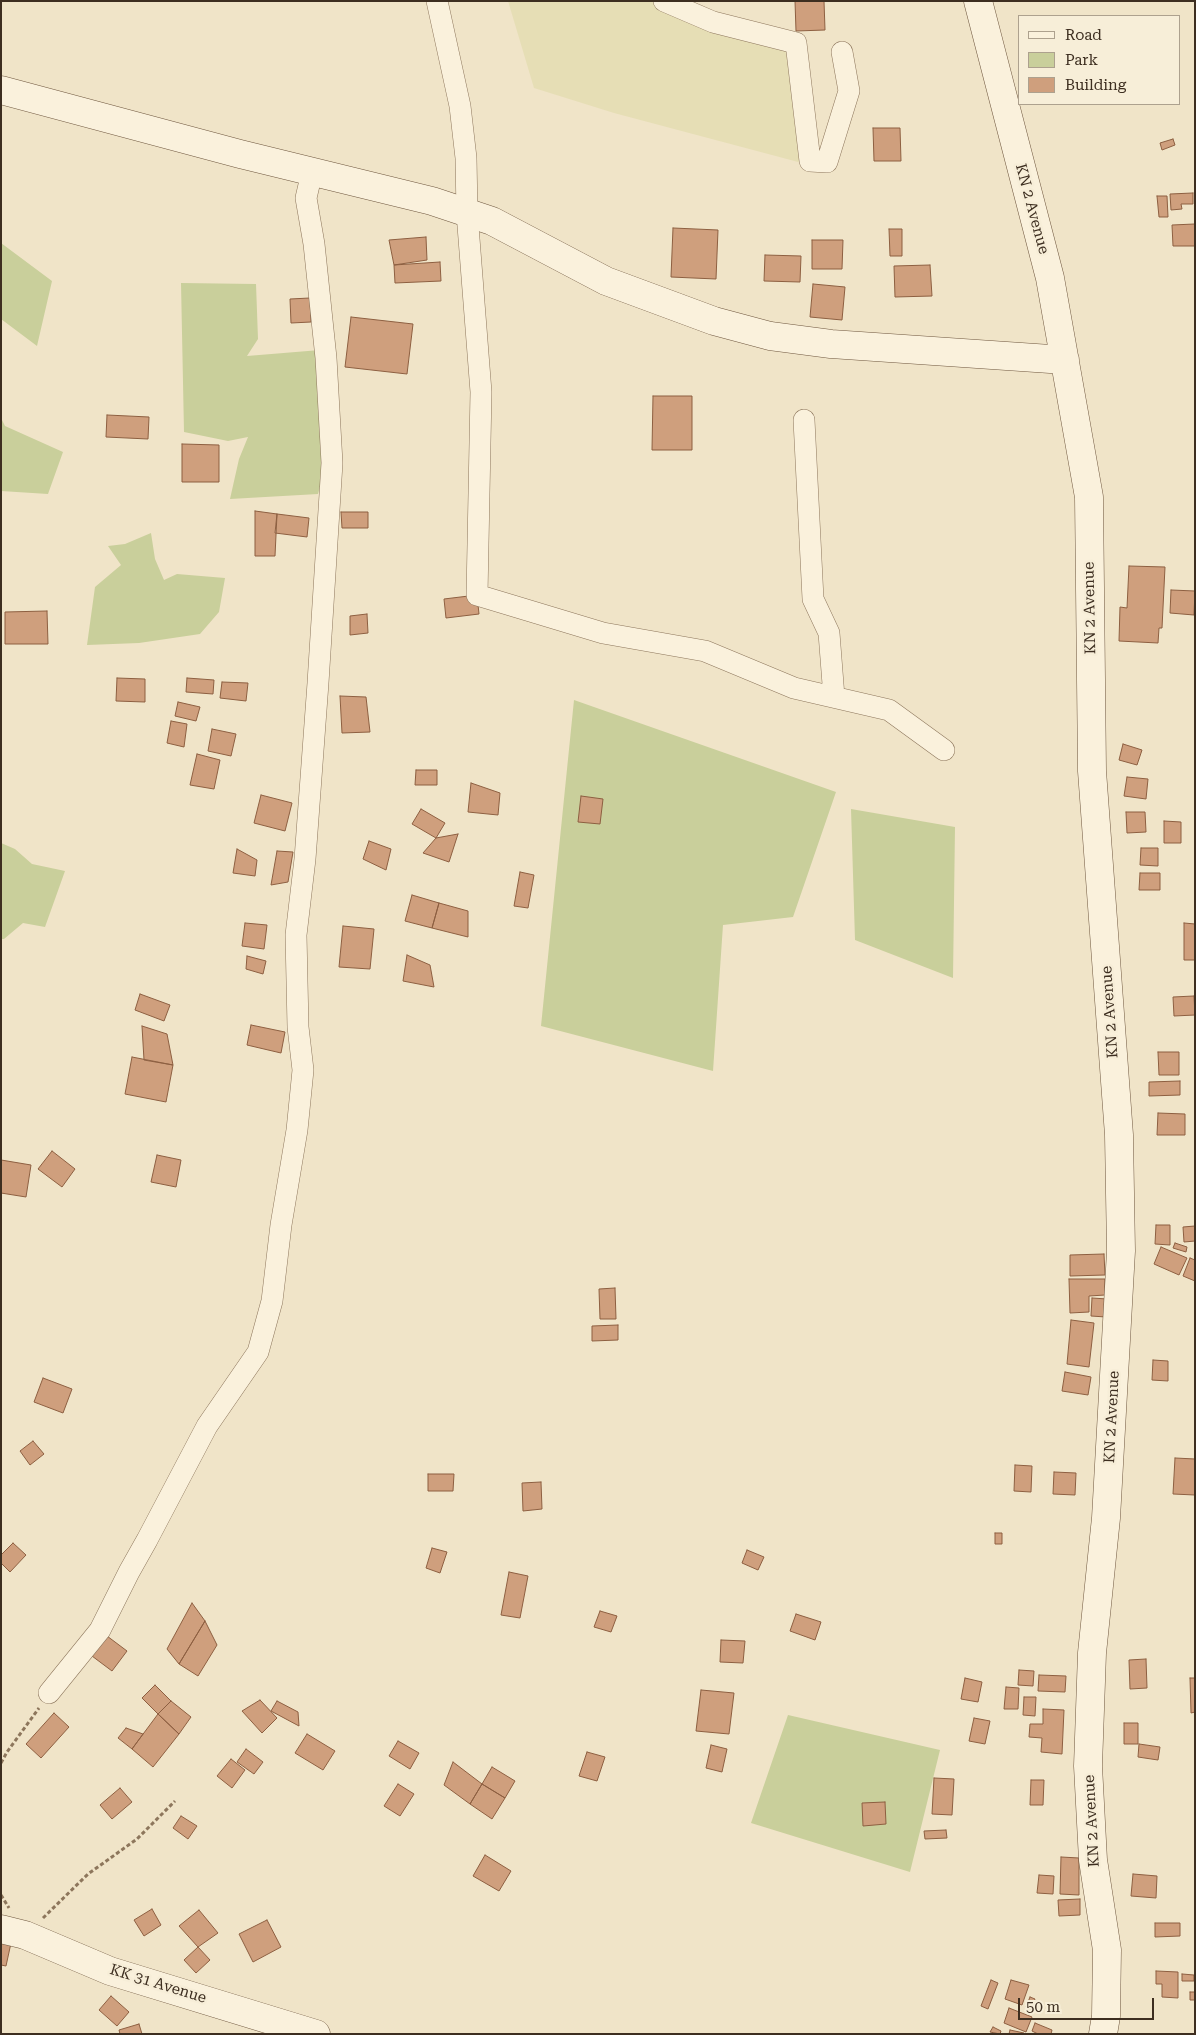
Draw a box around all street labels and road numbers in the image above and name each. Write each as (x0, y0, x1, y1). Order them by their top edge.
street label: KN 2 Avenue (1011, 162, 1053, 256)
street label: KN 2 Avenue (1080, 562, 1100, 654)
street label: KN 2 Avenue (1098, 965, 1122, 1059)
street label: KN 2 Avenue (1101, 1370, 1123, 1464)
street label: KN 2 Avenue (1081, 1774, 1103, 1868)
street label: KK 31 Avenue (108, 1961, 208, 2007)

